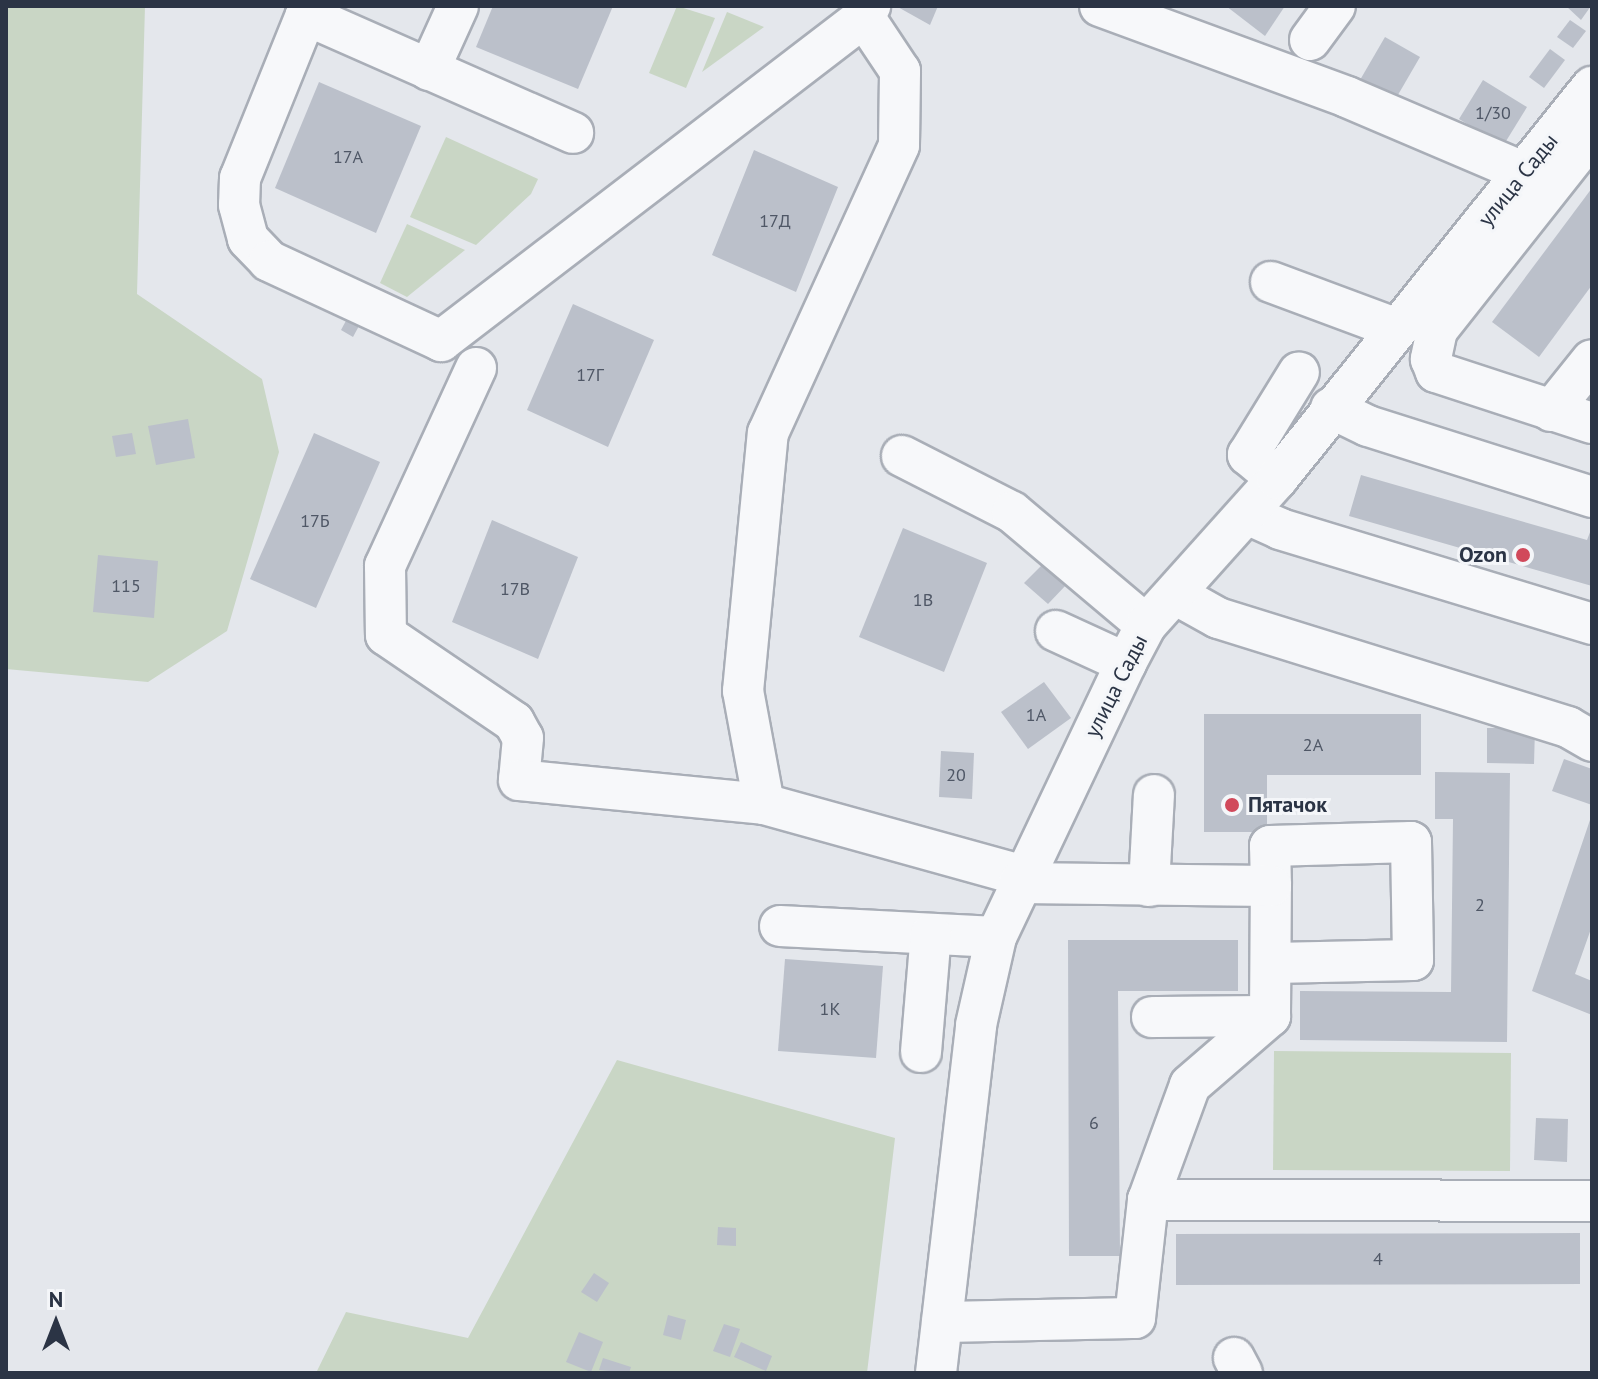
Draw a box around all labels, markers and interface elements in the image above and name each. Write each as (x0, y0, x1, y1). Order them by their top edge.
house number: 1/30 (1475, 102, 1511, 124)
street label: улица Сады (1473, 128, 1563, 232)
house number: 17А (333, 146, 363, 168)
house number: 17Д (759, 210, 791, 232)
house number: 17Г (576, 364, 604, 386)
house number: 17Б (300, 510, 330, 532)
place label: Ozon (1459, 542, 1507, 568)
marker: Ozon (1514, 546, 1532, 564)
house number: 115 (111, 575, 141, 597)
house number: 17В (500, 578, 530, 600)
house number: 1В (913, 589, 933, 611)
street label: улица Сады (1079, 630, 1153, 742)
house number: 1А (1026, 704, 1046, 726)
house number: 2А (1303, 734, 1323, 756)
house number: 20 (946, 764, 966, 786)
place label: Пятачок (1248, 792, 1327, 818)
marker: Пятачок (1223, 796, 1241, 814)
house number: 2 (1475, 894, 1485, 916)
house number: 1К (820, 998, 840, 1020)
house number: 6 (1089, 1112, 1099, 1134)
house number: 4 (1373, 1248, 1383, 1270)
north arrow (16, 1283, 96, 1363)
text: N (49, 1285, 63, 1313)

